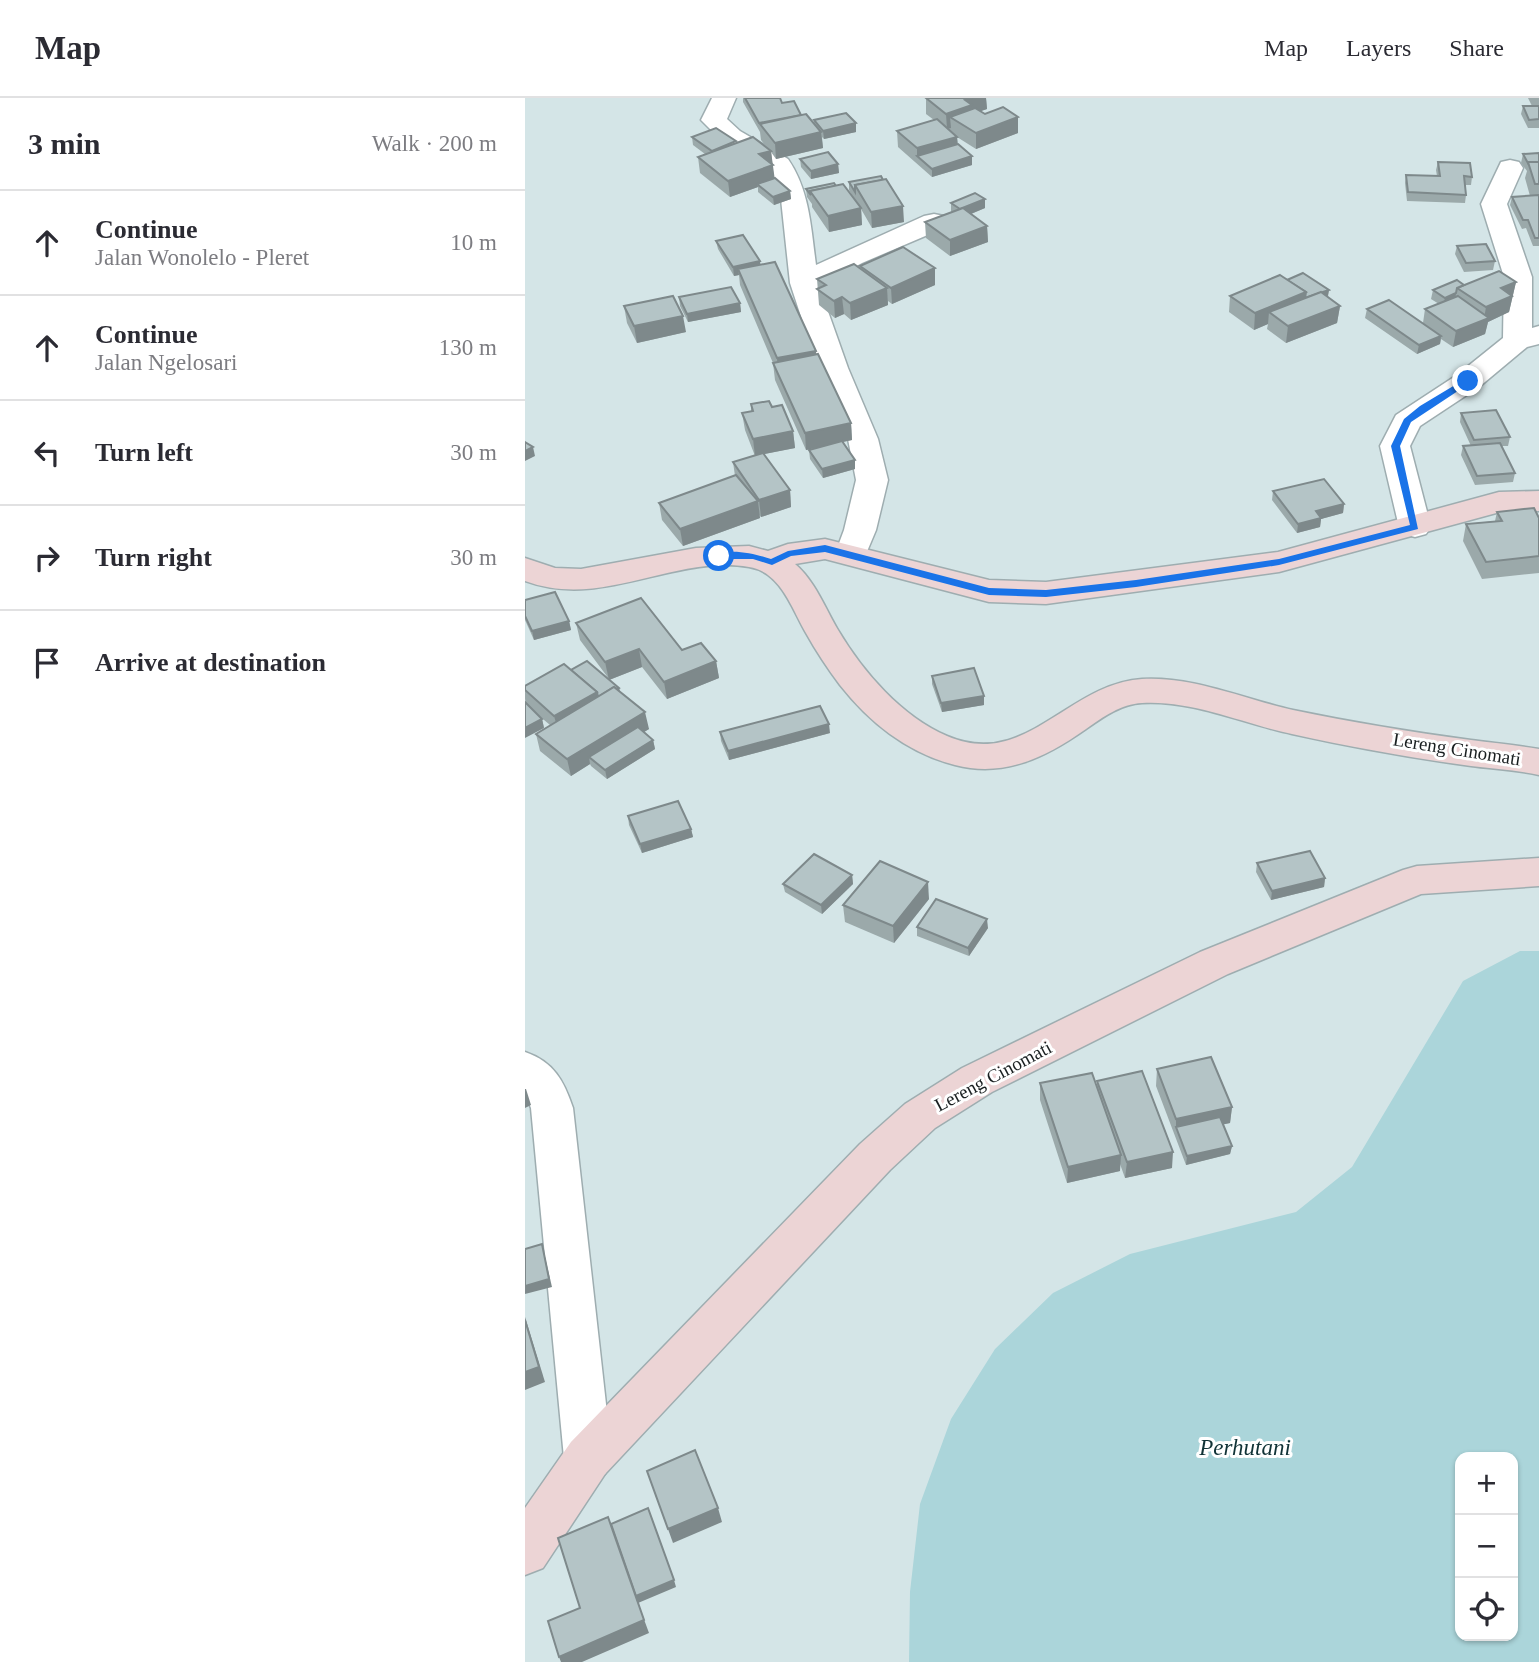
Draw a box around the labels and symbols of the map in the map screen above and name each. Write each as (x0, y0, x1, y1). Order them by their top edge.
route end (1452, 365, 1483, 396)
route start (703, 540, 734, 571)
street label: Lereng Cinomati (1392, 729, 1522, 769)
street label: Lereng Cinomati (931, 1036, 1055, 1116)
park label: Perhutani (1198, 1435, 1291, 1460)

